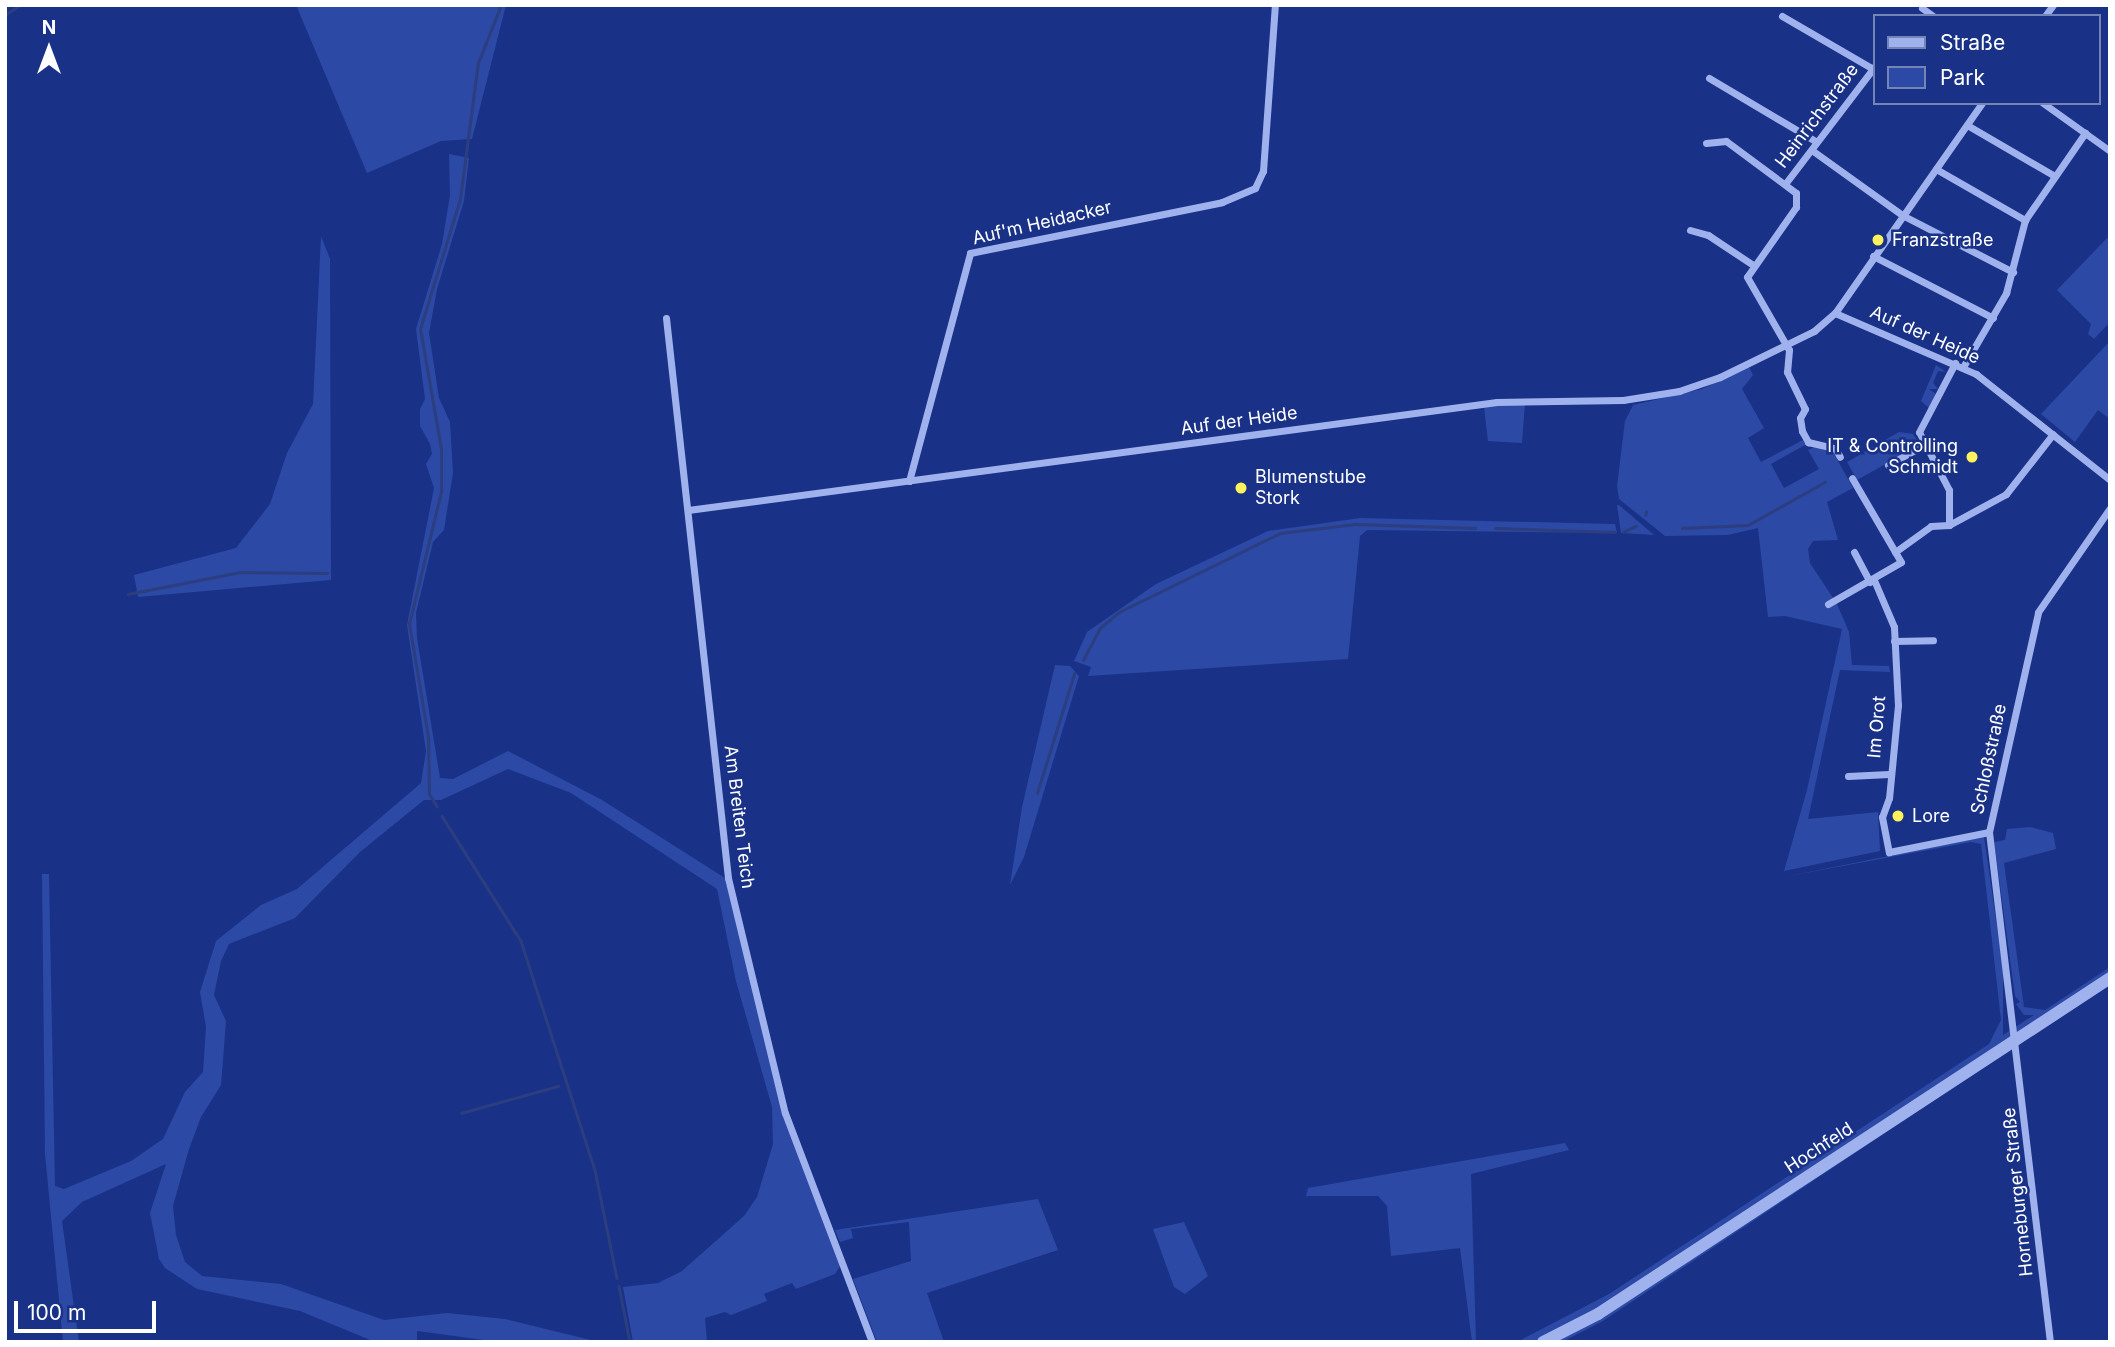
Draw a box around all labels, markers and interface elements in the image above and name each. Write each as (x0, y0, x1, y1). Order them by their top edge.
north arrow (14, 14, 84, 84)
legend (1874, 14, 2101, 105)
text: N (42, 16, 56, 39)
text: Straße (1940, 30, 2005, 55)
street label: Heinrichstraße (1771, 60, 1863, 172)
text: Park (1940, 65, 1985, 90)
street label: Auf'm Heidacker (970, 196, 1114, 250)
place label: Franzstraße (1892, 229, 1993, 251)
marker: Franzstraße (1870, 232, 1886, 248)
street label: Auf der Heide (1867, 301, 1983, 369)
street label: Auf der Heide (1179, 402, 1299, 440)
place label: IT & Controlling Schmidt (1827, 436, 1958, 478)
marker: IT & Controlling Schmidt (1964, 449, 1980, 465)
place label: Blumenstube Stork (1255, 467, 1366, 510)
marker: Blumenstube Stork (1233, 480, 1249, 496)
street label: Im Orot (1864, 695, 1890, 759)
street label: Schloßstraße (1967, 702, 2011, 816)
street label: Am Breiten Teich (719, 744, 759, 890)
place label: Lore (1912, 805, 1950, 827)
marker: Lore (1890, 808, 1906, 824)
street label: Horneburger Straße (1998, 1106, 2038, 1278)
street label: Hochfeld (1781, 1118, 1857, 1178)
scale bar (18, 1288, 159, 1332)
text: 100 m (27, 1300, 86, 1325)

